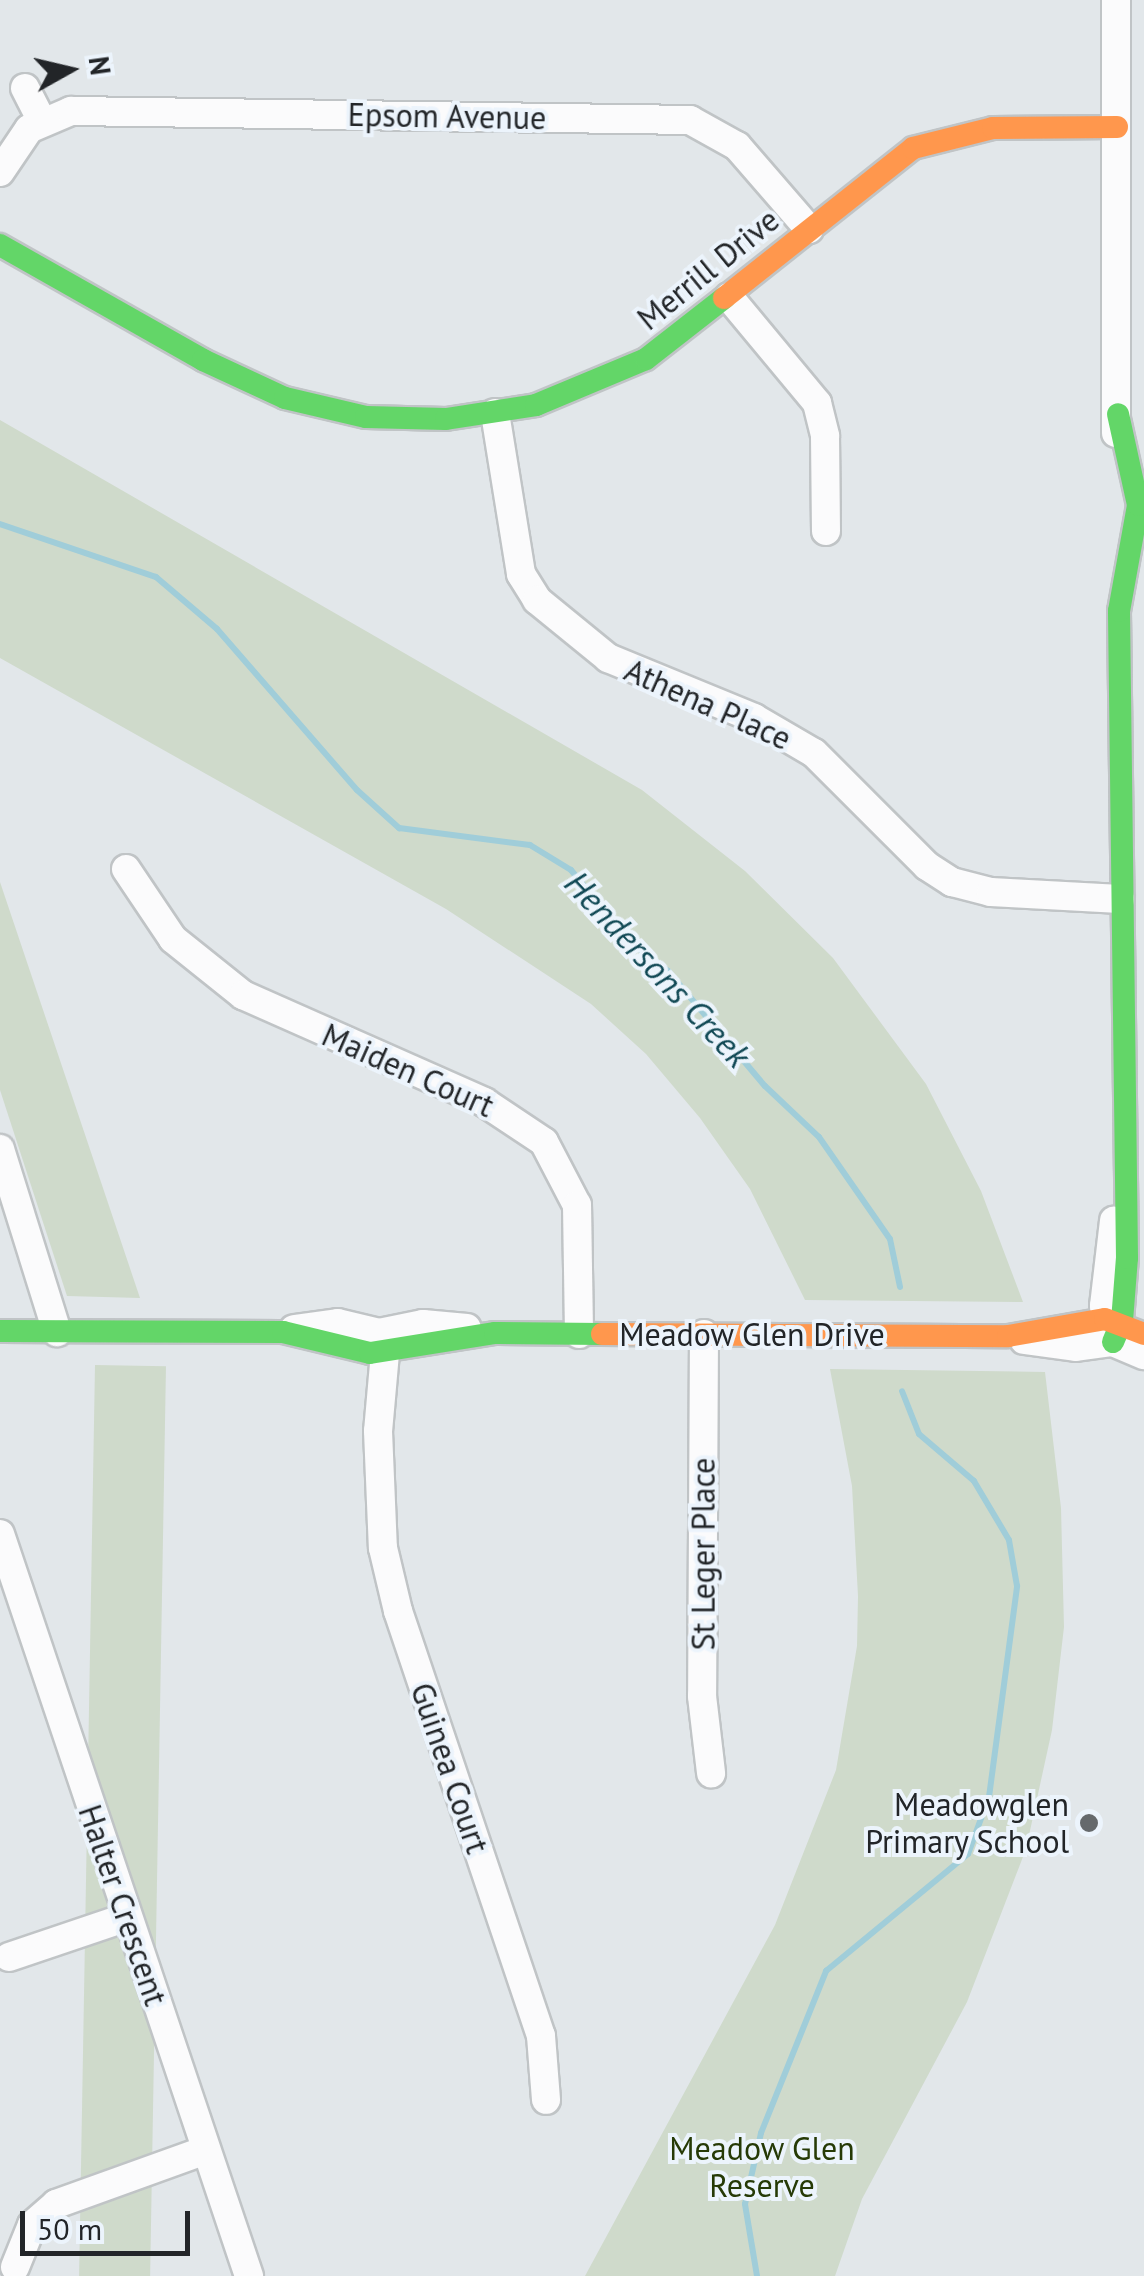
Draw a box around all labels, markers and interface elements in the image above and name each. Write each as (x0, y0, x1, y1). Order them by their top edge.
north arrow (20, 20, 120, 120)
text: N (81, 54, 120, 77)
street label: Epsom Avenue (347, 95, 547, 137)
street label: Merrill Drive (630, 200, 786, 338)
street label: Athena Place (619, 650, 797, 758)
water label: Hendersons Creek (556, 862, 760, 1076)
street label: Maiden Court (316, 1015, 500, 1125)
street label: Meadow Glen Drive (619, 1315, 885, 1353)
street label: St Leger Place (684, 1458, 722, 1650)
street label: Guinea Court (403, 1678, 497, 1858)
place label: Meadowglen Primary School (864, 1786, 1069, 1861)
street label: Halter Crescent (71, 1800, 175, 2010)
marker: Meadowglen Primary School (1078, 1812, 1100, 1834)
park label: Meadow Glen Reserve (669, 2130, 855, 2205)
scale bar (25, 2191, 195, 2253)
text: 50 m (37, 2209, 102, 2248)

